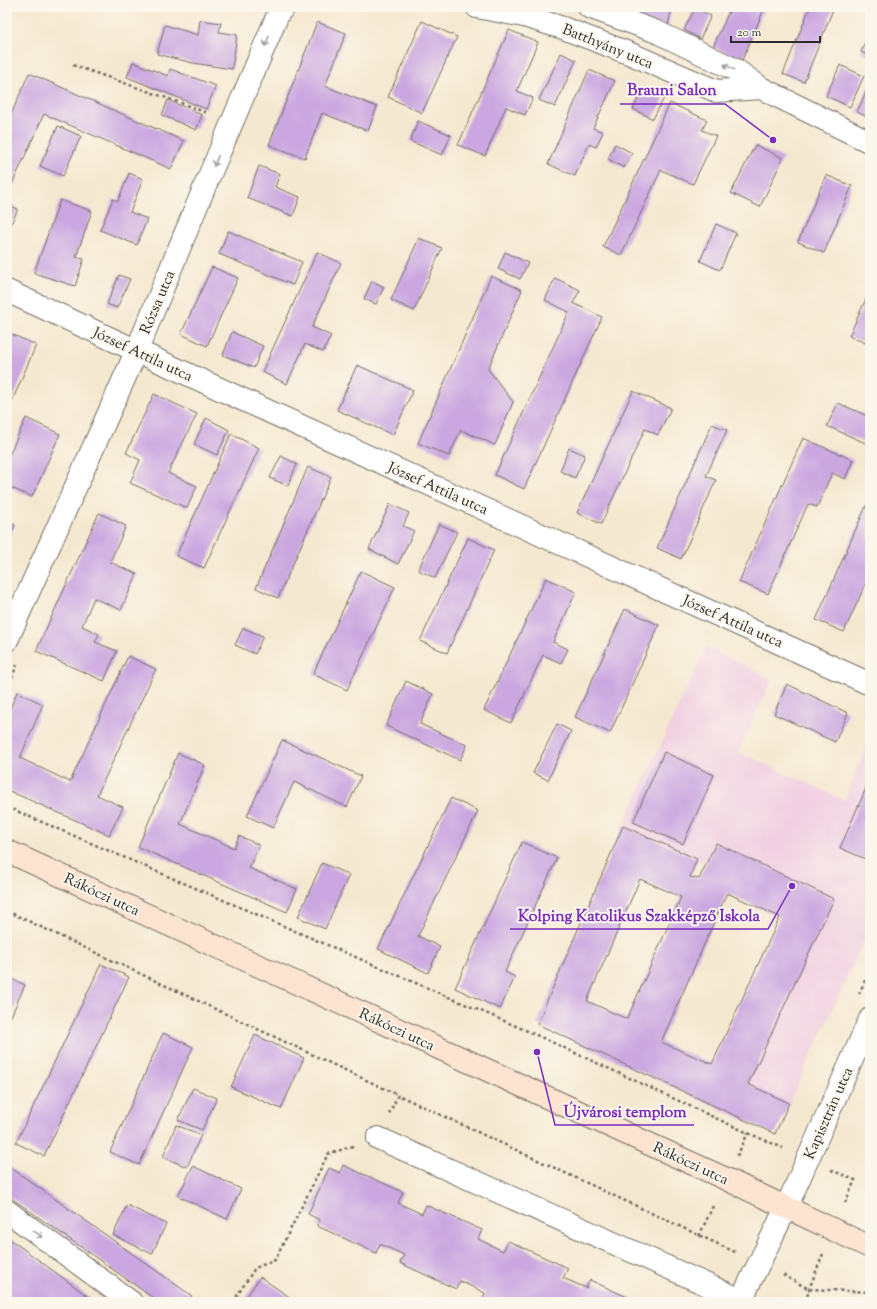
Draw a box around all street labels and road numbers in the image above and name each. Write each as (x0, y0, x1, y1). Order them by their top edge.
street label: Batthyány utca (559, 20, 656, 75)
street label: Rózsa utca (135, 267, 181, 338)
street label: József Attila utca (88, 323, 196, 388)
street label: József Attila utca (383, 457, 491, 521)
street label: József Attila utca (678, 590, 786, 654)
street label: Rákóczi utca (60, 869, 143, 922)
street label: Rákóczi utca (355, 1004, 438, 1057)
street label: Kapisztrán utca (800, 1064, 859, 1163)
street label: Rákóczi utca (649, 1138, 732, 1191)

